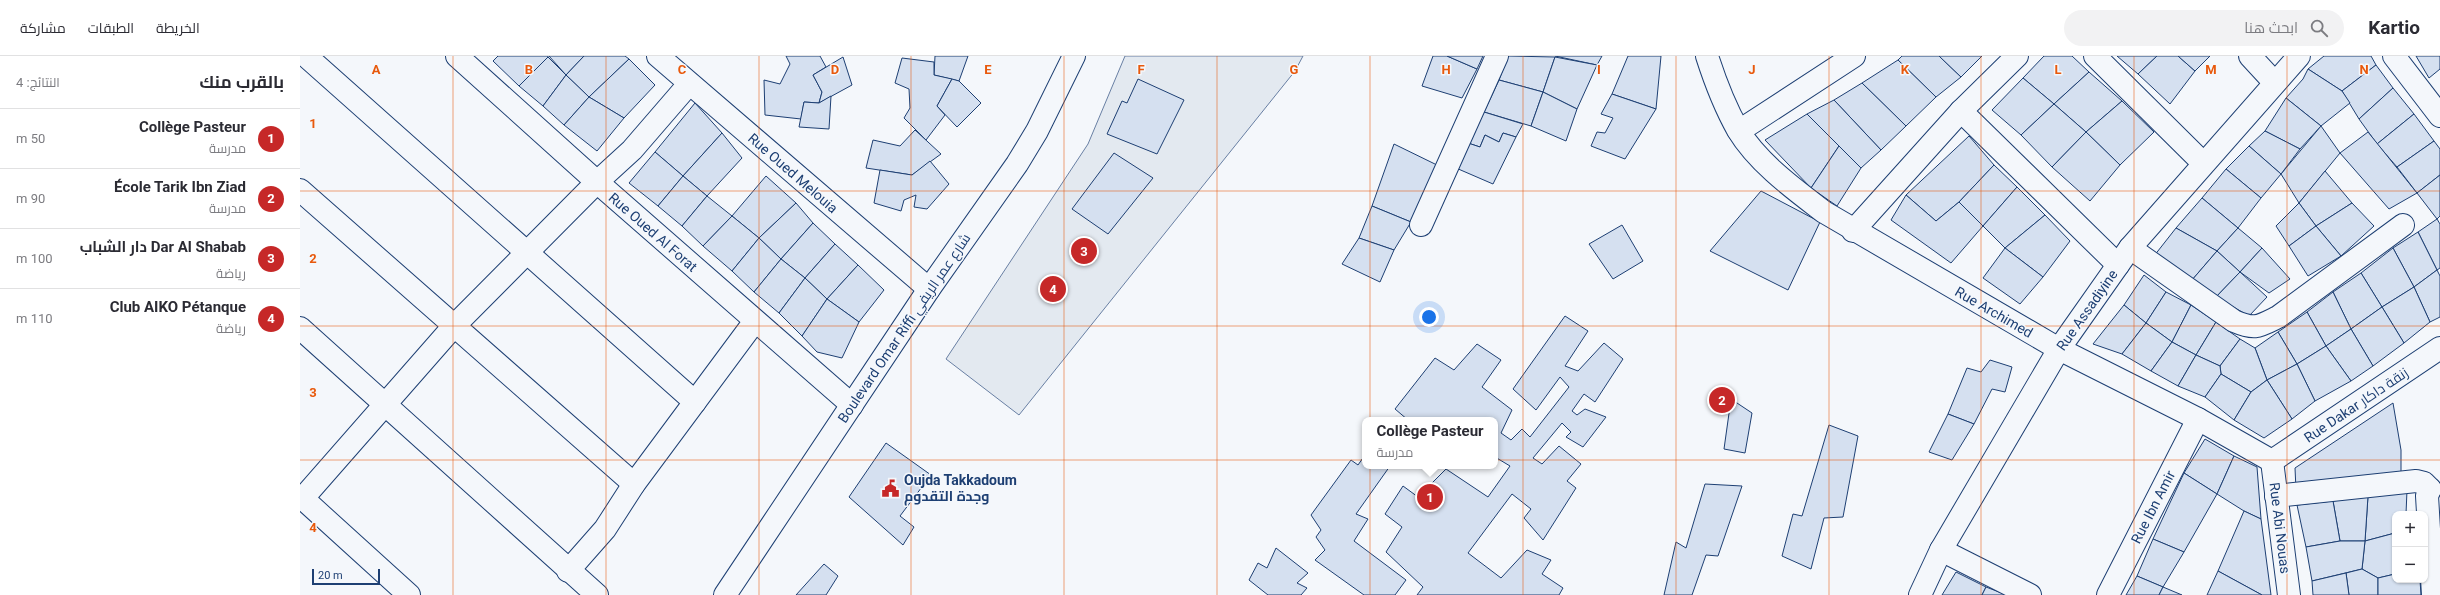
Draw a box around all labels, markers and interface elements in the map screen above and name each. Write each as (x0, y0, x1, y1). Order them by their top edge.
search box (2064, 10, 2344, 46)
text: Kartio (2368, 16, 2420, 39)
icon: search (2308, 17, 2330, 39)
text: ابحث هنا (2244, 19, 2298, 37)
text: مشاركة (20, 20, 66, 36)
text: الطبقات (88, 20, 134, 36)
text: الخريطة (156, 20, 200, 36)
text: A (372, 62, 381, 77)
text: B (525, 62, 533, 77)
text: C (678, 62, 687, 77)
text: D (831, 62, 839, 77)
text: E (984, 62, 992, 77)
text: F (1137, 62, 1145, 77)
text: G (1290, 62, 1299, 77)
text: H (1441, 62, 1451, 77)
text: I (1597, 62, 1601, 77)
text: J (1748, 62, 1756, 77)
text: K (1901, 62, 1910, 77)
text: L (2054, 62, 2062, 77)
text: M (2205, 62, 2217, 77)
text: N (2359, 62, 2369, 77)
text: بالقرب منك (200, 72, 284, 92)
text: النتائج: 4 (16, 75, 60, 90)
text: 1 (309, 116, 317, 131)
text: Collège Pasteur (139, 118, 246, 136)
street label: Rue Oued Melouia (745, 130, 841, 216)
text: 50 m (16, 131, 45, 146)
text: 1 (267, 131, 275, 146)
text: مدرسة (209, 141, 246, 156)
text: École Tarik Ibn Ziad (114, 178, 246, 196)
street label: Rue Oued Al Forat (606, 189, 701, 275)
text: 90 m (16, 191, 45, 206)
text: 2 (267, 191, 275, 206)
text: مدرسة (209, 201, 246, 216)
street label: Boulevard Omar Riffi شارع عمر الريفي (835, 230, 977, 428)
pin: 3 (1071, 236, 1097, 266)
text: Dar Al Shabab دار الشباب (80, 238, 246, 256)
text: 100 m (16, 251, 53, 266)
text: 3 (267, 251, 275, 266)
text: 2 (309, 251, 317, 266)
text: رياضة (216, 266, 246, 281)
street label: Rue Assadiyine (2053, 267, 2121, 353)
pin: 4 (1040, 274, 1066, 304)
street label: Rue Archimed (1952, 283, 2036, 341)
text: Club AIKO Pétanque (110, 298, 246, 316)
your location (1419, 307, 1439, 327)
text: 110 m (16, 311, 53, 326)
text: 4 (267, 311, 275, 326)
text: رياضة (216, 321, 246, 336)
street label: Rue Dakar زنقة داكار (2301, 364, 2411, 446)
text: 3 (309, 385, 317, 400)
pin: 2 (1709, 385, 1735, 415)
popup (1362, 417, 1498, 469)
text: Collège Pasteur (1376, 422, 1484, 440)
text: مدرسة (1376, 445, 1413, 460)
street label: Rue Ibn Amir (2128, 468, 2178, 546)
place label: Oujda Takkadoum وجدة التقدوم (904, 472, 1017, 506)
public building icon: Oujda Takkadoum وجدة التقدوم (881, 478, 901, 498)
pin: 1 (1417, 482, 1443, 512)
street label: Rue Abi Nouas (2266, 482, 2294, 574)
map controls (2392, 511, 2428, 583)
button: + (2392, 511, 2428, 547)
text: 4 (309, 520, 317, 535)
button: − (2392, 547, 2428, 583)
scale bar (312, 567, 380, 586)
text: 20 m (318, 569, 343, 582)

